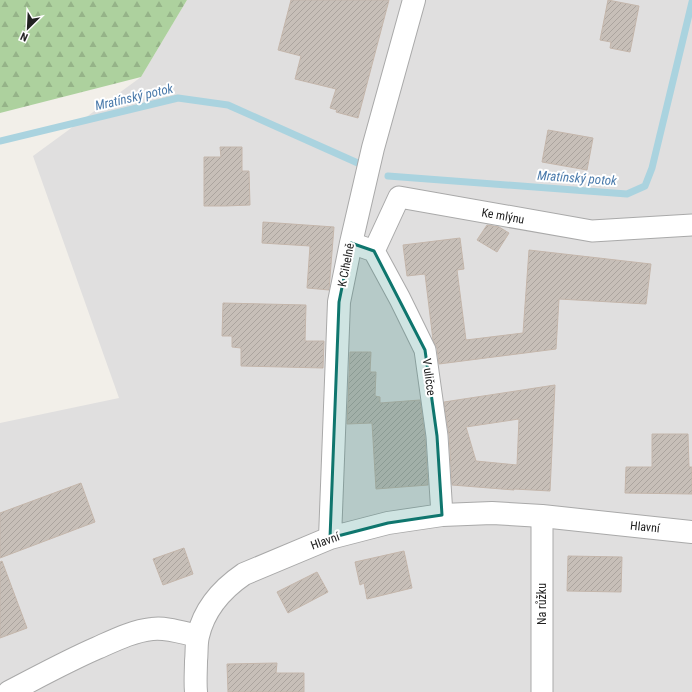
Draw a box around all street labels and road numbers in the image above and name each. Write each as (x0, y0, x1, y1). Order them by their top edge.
street label: Ke mlýnu (481, 205, 526, 227)
street label: K Cihelně (335, 241, 357, 288)
street label: V uličce (419, 357, 439, 397)
street label: Hlavní (630, 518, 662, 536)
street label: Hlavní (309, 529, 342, 553)
street label: Na růžku (535, 583, 549, 625)

